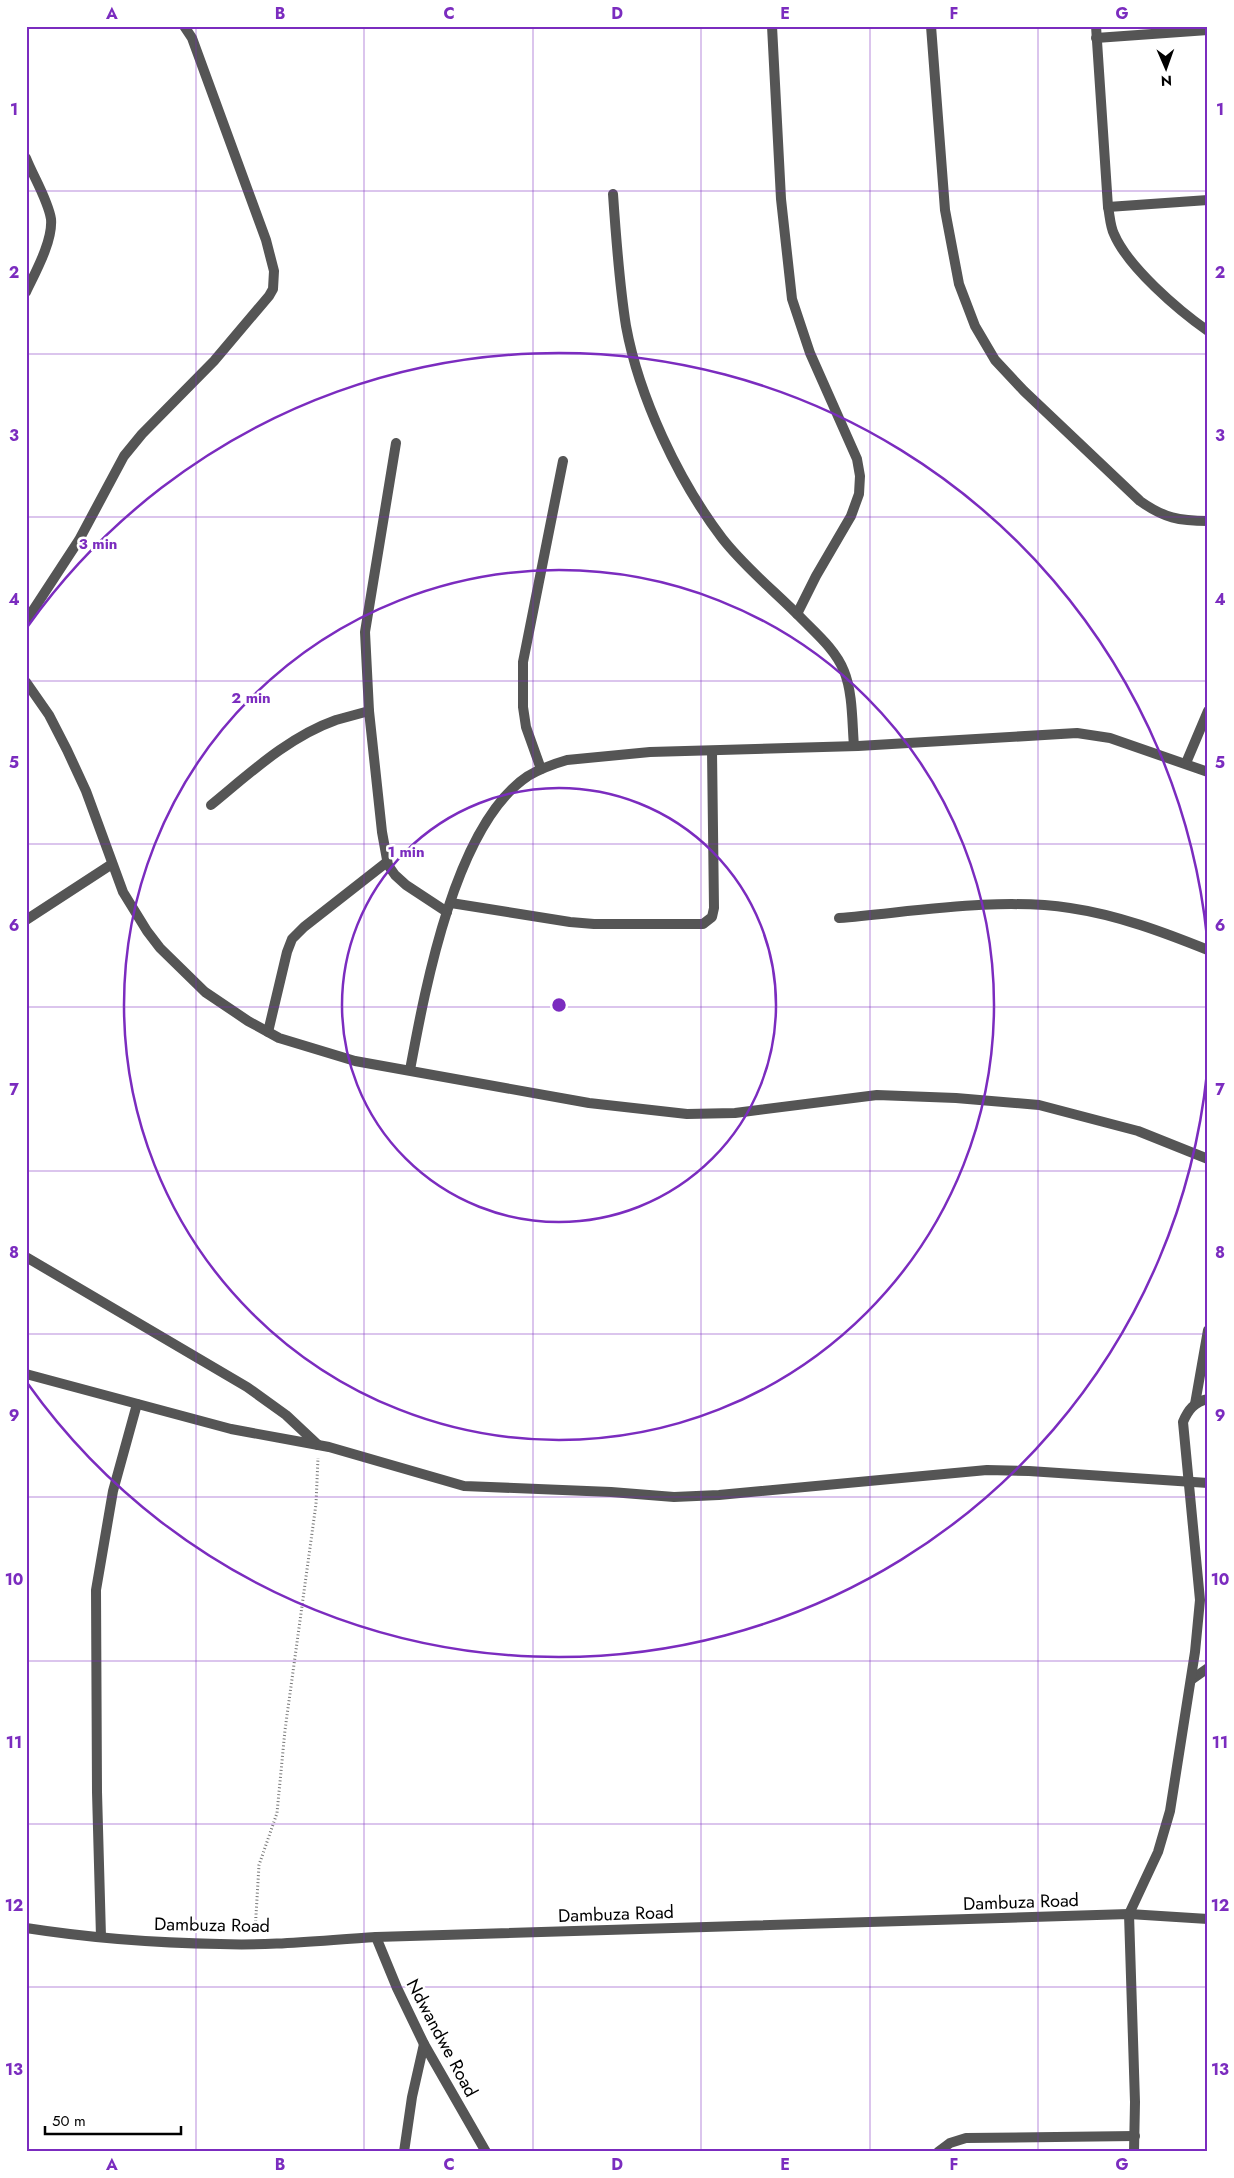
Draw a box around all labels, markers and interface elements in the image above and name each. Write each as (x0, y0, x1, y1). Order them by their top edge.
text: A (105, 2, 118, 25)
text: B (275, 2, 285, 25)
text: C (443, 2, 455, 25)
text: D (611, 2, 623, 25)
text: E (780, 2, 790, 25)
text: F (950, 2, 958, 25)
text: G (1115, 2, 1129, 25)
north arrow (1142, 42, 1192, 92)
text: N (1161, 71, 1172, 91)
text: 1 (10, 98, 18, 121)
text: 1 (1216, 98, 1224, 121)
text: 2 (9, 261, 19, 284)
text: 2 (1215, 261, 1225, 284)
text: 3 (9, 424, 19, 447)
text: 3 (1215, 424, 1225, 447)
text: 3 min (79, 533, 117, 555)
text: 4 (8, 588, 20, 611)
text: 4 (1214, 588, 1226, 611)
text: 2 min (231, 687, 271, 709)
text: 5 (9, 751, 19, 774)
text: 5 (1215, 751, 1225, 774)
text: 1 min (387, 841, 425, 863)
text: 6 (9, 914, 19, 937)
text: 6 (1215, 914, 1225, 937)
centre of rings (550, 996, 568, 1014)
text: 7 (9, 1078, 19, 1101)
text: 7 (1215, 1078, 1225, 1101)
text: 8 (9, 1241, 19, 1264)
text: 8 (1215, 1241, 1225, 1264)
text: 9 (9, 1404, 19, 1427)
text: 9 (1215, 1404, 1225, 1427)
text: 10 (5, 1568, 23, 1591)
text: 10 (1211, 1568, 1229, 1591)
text: 11 (6, 1731, 22, 1754)
text: 11 (1212, 1731, 1228, 1754)
street label: Dambuza Road (963, 1887, 1079, 1917)
text: 12 (5, 1894, 23, 1917)
text: 12 (1211, 1894, 1229, 1917)
street label: Dambuza Road (558, 1899, 674, 1929)
street label: Dambuza Road (154, 1911, 270, 1939)
street label: Ndwandwe Road (400, 1974, 484, 2102)
text: 13 (5, 2058, 23, 2081)
text: 13 (1211, 2058, 1229, 2081)
scale bar (45, 2103, 181, 2135)
text: 50 m (52, 2110, 86, 2132)
text: A (105, 2153, 118, 2176)
text: B (275, 2153, 285, 2176)
text: C (443, 2153, 455, 2176)
text: D (611, 2153, 623, 2176)
text: E (780, 2153, 790, 2176)
text: F (950, 2153, 958, 2176)
text: G (1115, 2153, 1129, 2176)

